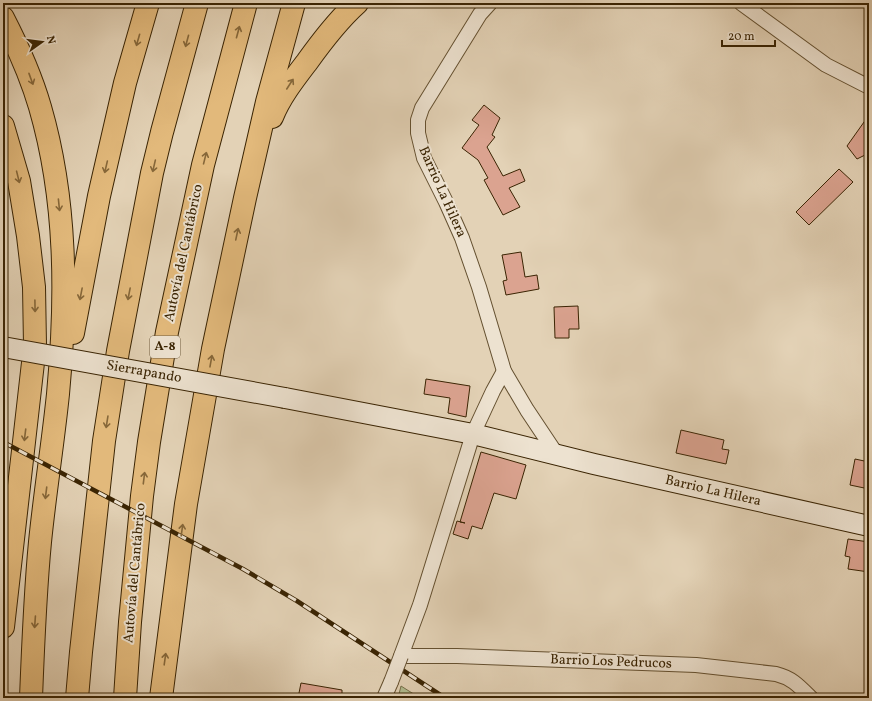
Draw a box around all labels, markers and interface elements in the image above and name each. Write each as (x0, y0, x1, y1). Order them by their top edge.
north arrow (22, 22, 62, 62)
scale bar (722, 22, 775, 48)
one-way arrow (235, 26, 242, 39)
text: 20 m (728, 29, 755, 45)
text: N (42, 34, 58, 46)
one-way arrow (133, 34, 141, 47)
one-way arrow (183, 34, 191, 47)
one-way arrow (27, 72, 35, 84)
one-way arrow (287, 78, 295, 90)
street label: Barrio La Hilera (413, 143, 471, 241)
one-way arrow (202, 152, 209, 165)
one-way arrow (150, 159, 158, 172)
one-way arrow (101, 160, 109, 173)
one-way arrow (14, 170, 22, 183)
street label: Autovía del Cantábrico (160, 182, 208, 324)
one-way arrow (56, 198, 63, 211)
one-way arrow (234, 227, 242, 240)
one-way arrow (76, 287, 84, 300)
one-way arrow (125, 287, 133, 300)
one-way arrow (31, 299, 38, 312)
road number: A-8 (150, 336, 180, 358)
one-way arrow (208, 355, 216, 368)
street label: Sierrapando (105, 356, 183, 388)
one-way arrow (103, 415, 111, 428)
one-way arrow (21, 428, 29, 441)
street label: Barrio La Hilera (663, 471, 763, 511)
one-way arrow (140, 472, 148, 485)
one-way arrow (42, 486, 50, 499)
street label: Autovía del Cantábrico (119, 502, 151, 644)
one-way arrow (178, 524, 186, 537)
one-way arrow (31, 615, 38, 628)
street label: Barrio Los Pedrucos (550, 650, 672, 674)
one-way arrow (161, 653, 169, 666)

